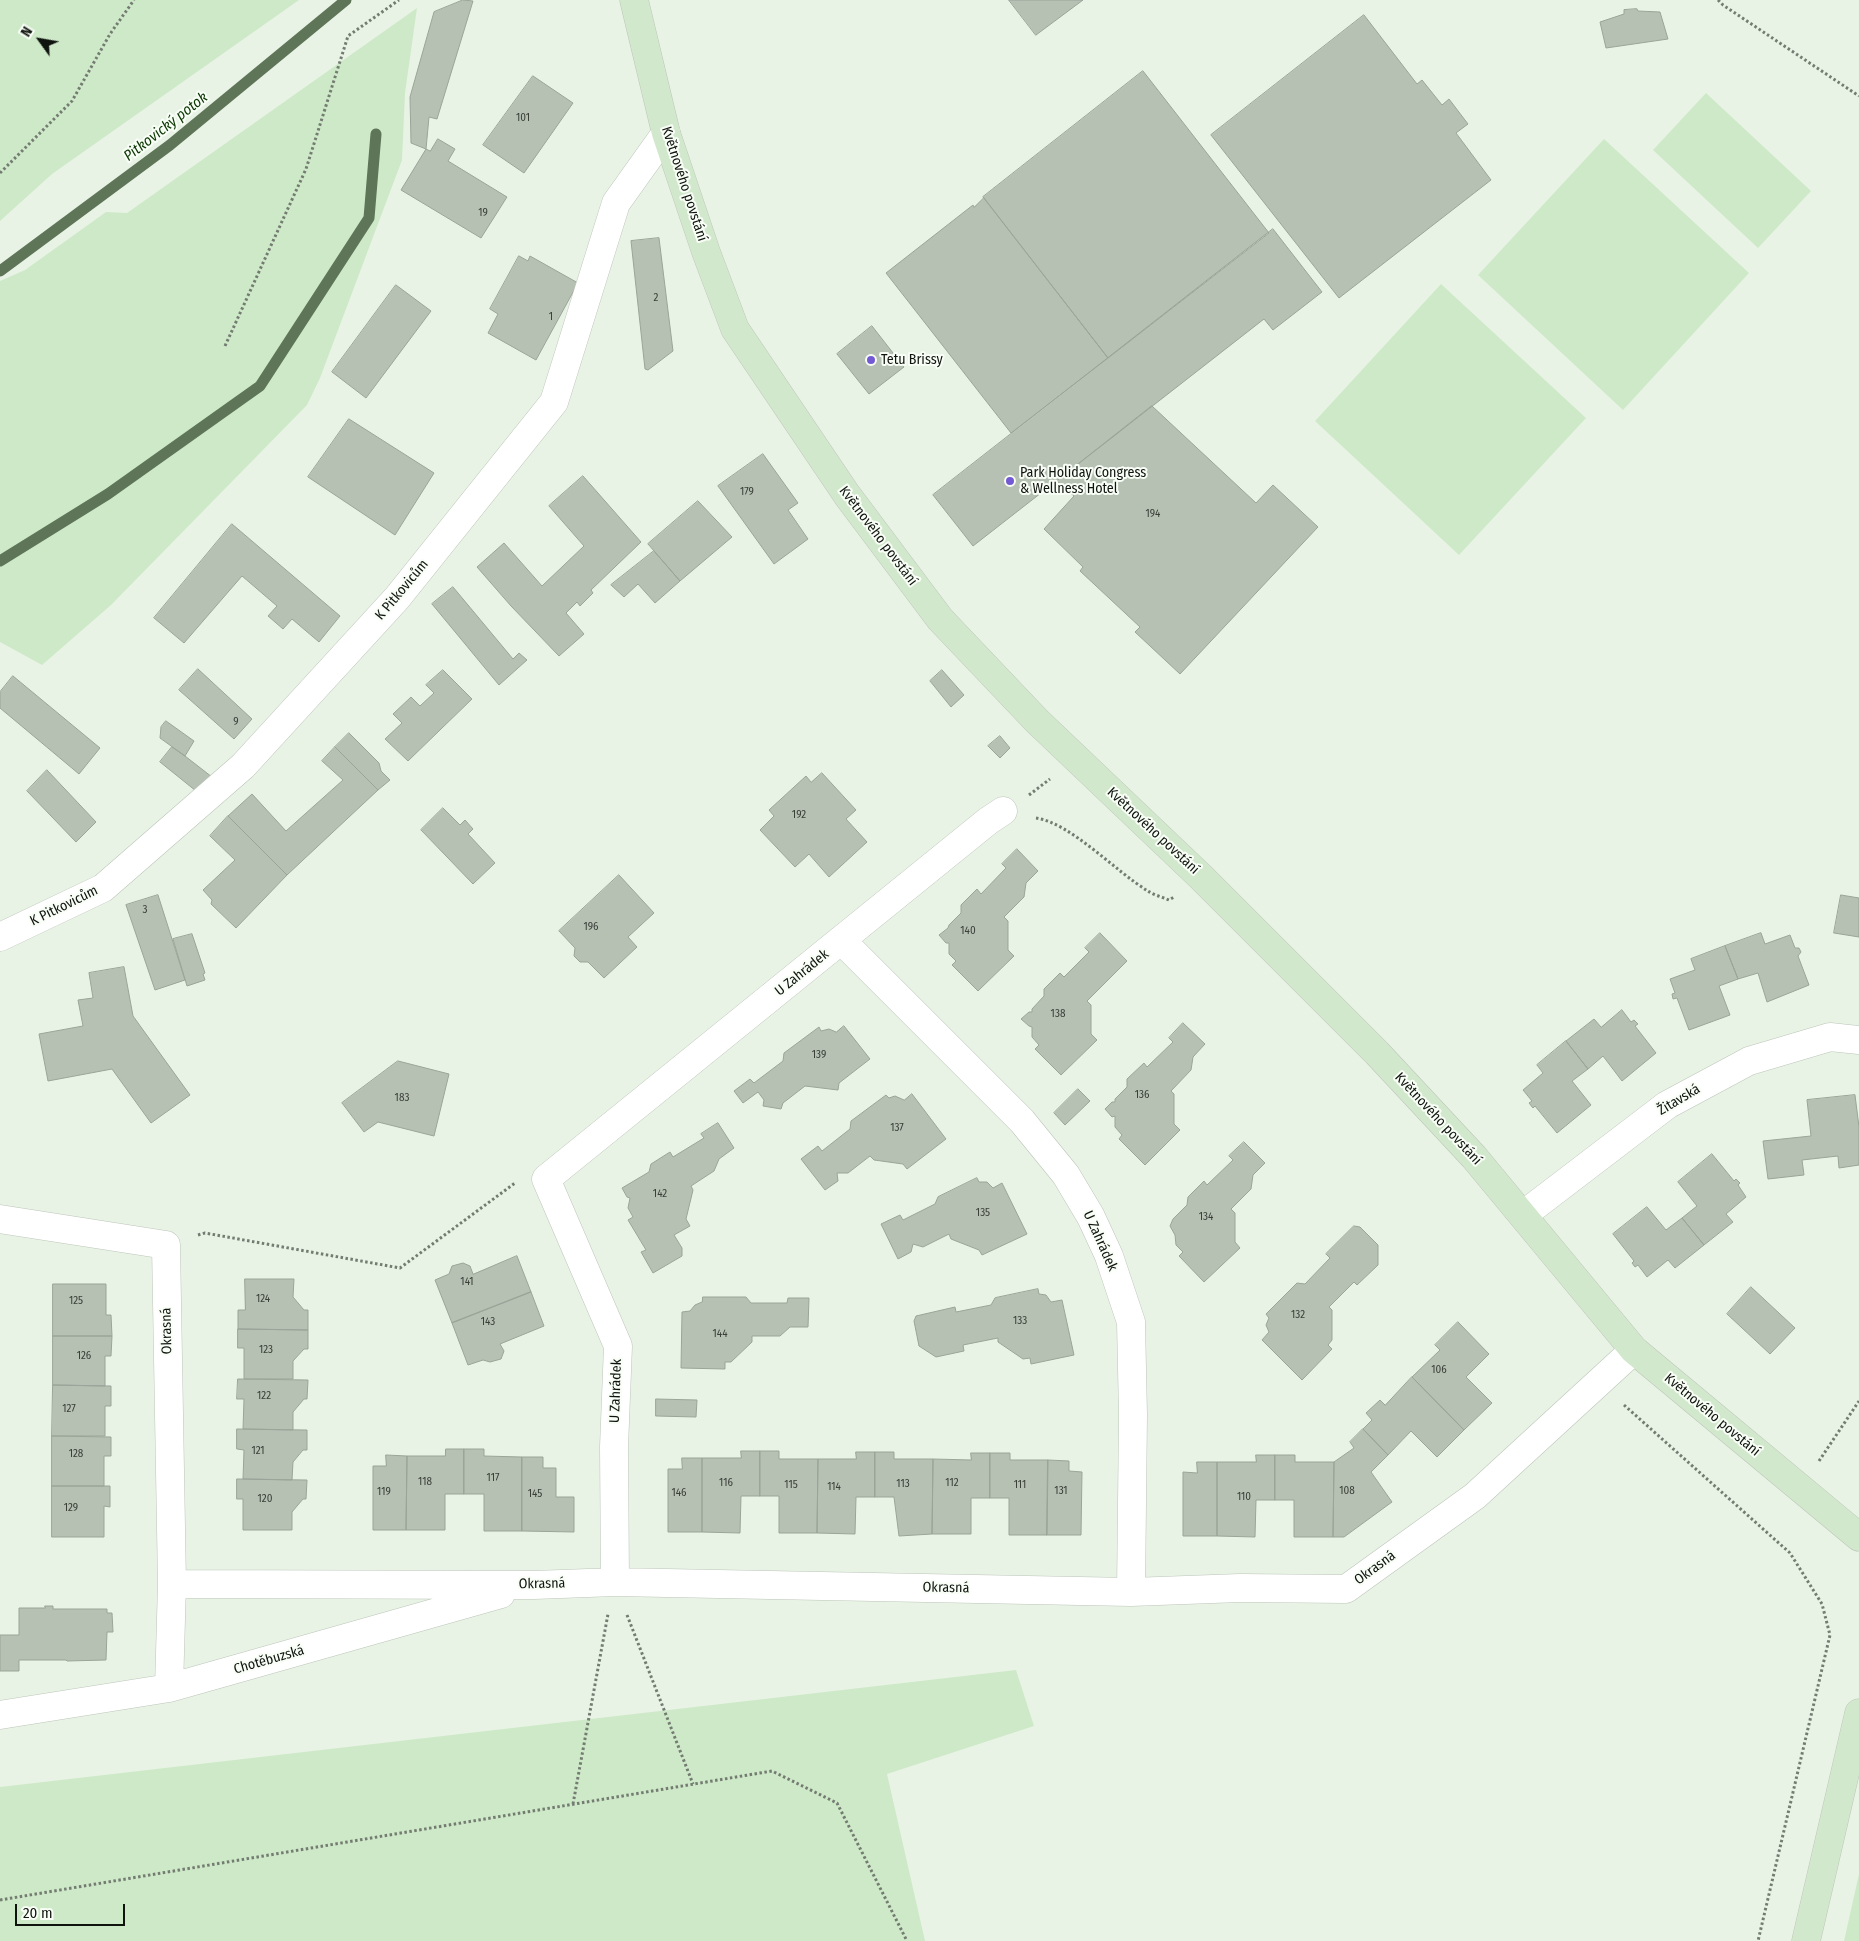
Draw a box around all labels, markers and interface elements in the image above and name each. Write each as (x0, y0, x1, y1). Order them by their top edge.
north arrow (15, 15, 65, 65)
text: N (17, 24, 36, 40)
water label: Pitkovický potok (120, 89, 212, 165)
house number: 101 (516, 111, 530, 125)
street label: Květnového povstání (657, 124, 711, 244)
house number: 19 (478, 206, 488, 220)
house number: 2 (654, 291, 658, 305)
house number: 1 (549, 310, 553, 324)
place label: Tetu Brissy (881, 352, 943, 368)
marker: Tetu Brissy (865, 354, 877, 366)
place label: Park Holiday Congress & Wellness Hotel (1020, 465, 1146, 498)
marker: Park Holiday Congress & Wellness Hotel (1004, 475, 1016, 487)
street label: Květnového povstání (835, 483, 921, 589)
house number: 179 (740, 485, 754, 499)
house number: 194 (1146, 507, 1160, 521)
street label: K Pitkovicům (372, 556, 432, 624)
house number: 9 (233, 715, 239, 729)
street label: Květnového povstání (1103, 784, 1203, 878)
house number: 192 (792, 808, 806, 822)
street label: K Pitkovicům (27, 882, 101, 930)
house number: 3 (143, 903, 147, 917)
house number: 196 (583, 920, 599, 934)
house number: 140 (960, 924, 976, 938)
street label: U Zahrádek (772, 946, 832, 1000)
house number: 138 (1051, 1007, 1065, 1021)
house number: 139 (812, 1048, 826, 1062)
street label: Květnového povstání (1391, 1069, 1485, 1169)
street label: Žitavská (1655, 1081, 1703, 1119)
house number: 136 (1135, 1088, 1149, 1102)
house number: 183 (395, 1091, 409, 1105)
house number: 137 (890, 1121, 904, 1135)
house number: 142 (653, 1187, 667, 1201)
house number: 135 (976, 1206, 990, 1220)
street label: U Zahrádek (1079, 1208, 1121, 1274)
house number: 134 (1199, 1210, 1213, 1224)
house number: 141 (460, 1275, 474, 1289)
house number: 124 (256, 1292, 270, 1306)
house number: 125 (69, 1294, 83, 1308)
street label: Okrasná (158, 1307, 176, 1355)
house number: 132 (1291, 1308, 1305, 1322)
house number: 133 (1013, 1314, 1027, 1328)
house number: 143 (481, 1315, 495, 1329)
house number: 144 (713, 1327, 727, 1341)
house number: 123 (259, 1343, 273, 1357)
house number: 126 (77, 1349, 91, 1363)
street label: U Zahrádek (606, 1359, 626, 1423)
house number: 106 (1431, 1363, 1447, 1377)
street label: Květnového povstání (1661, 1370, 1763, 1460)
house number: 122 (257, 1389, 271, 1403)
house number: 127 (62, 1402, 76, 1416)
house number: 121 (251, 1444, 265, 1458)
house number: 128 (69, 1447, 83, 1461)
house number: 117 (487, 1471, 499, 1485)
house number: 118 (418, 1475, 432, 1489)
house number: 116 (719, 1476, 733, 1490)
house number: 112 (945, 1476, 959, 1490)
house number: 113 (896, 1477, 910, 1491)
house number: 115 (784, 1478, 798, 1492)
house number: 111 (1014, 1478, 1026, 1492)
house number: 114 (827, 1480, 841, 1494)
house number: 131 (1054, 1484, 1068, 1498)
house number: 108 (1339, 1484, 1355, 1498)
house number: 119 (377, 1485, 391, 1499)
house number: 146 (671, 1486, 687, 1500)
house number: 145 (528, 1487, 542, 1501)
house number: 110 (1237, 1490, 1251, 1504)
house number: 120 (258, 1492, 272, 1506)
house number: 129 (64, 1501, 78, 1515)
street label: Okrasná (1351, 1547, 1399, 1589)
street label: Okrasná (518, 1575, 566, 1593)
street label: Okrasná (922, 1579, 970, 1597)
street label: Chotěbuzská (232, 1642, 306, 1678)
scale bar (18, 1894, 128, 1926)
text: 20 m (23, 1904, 53, 1922)

